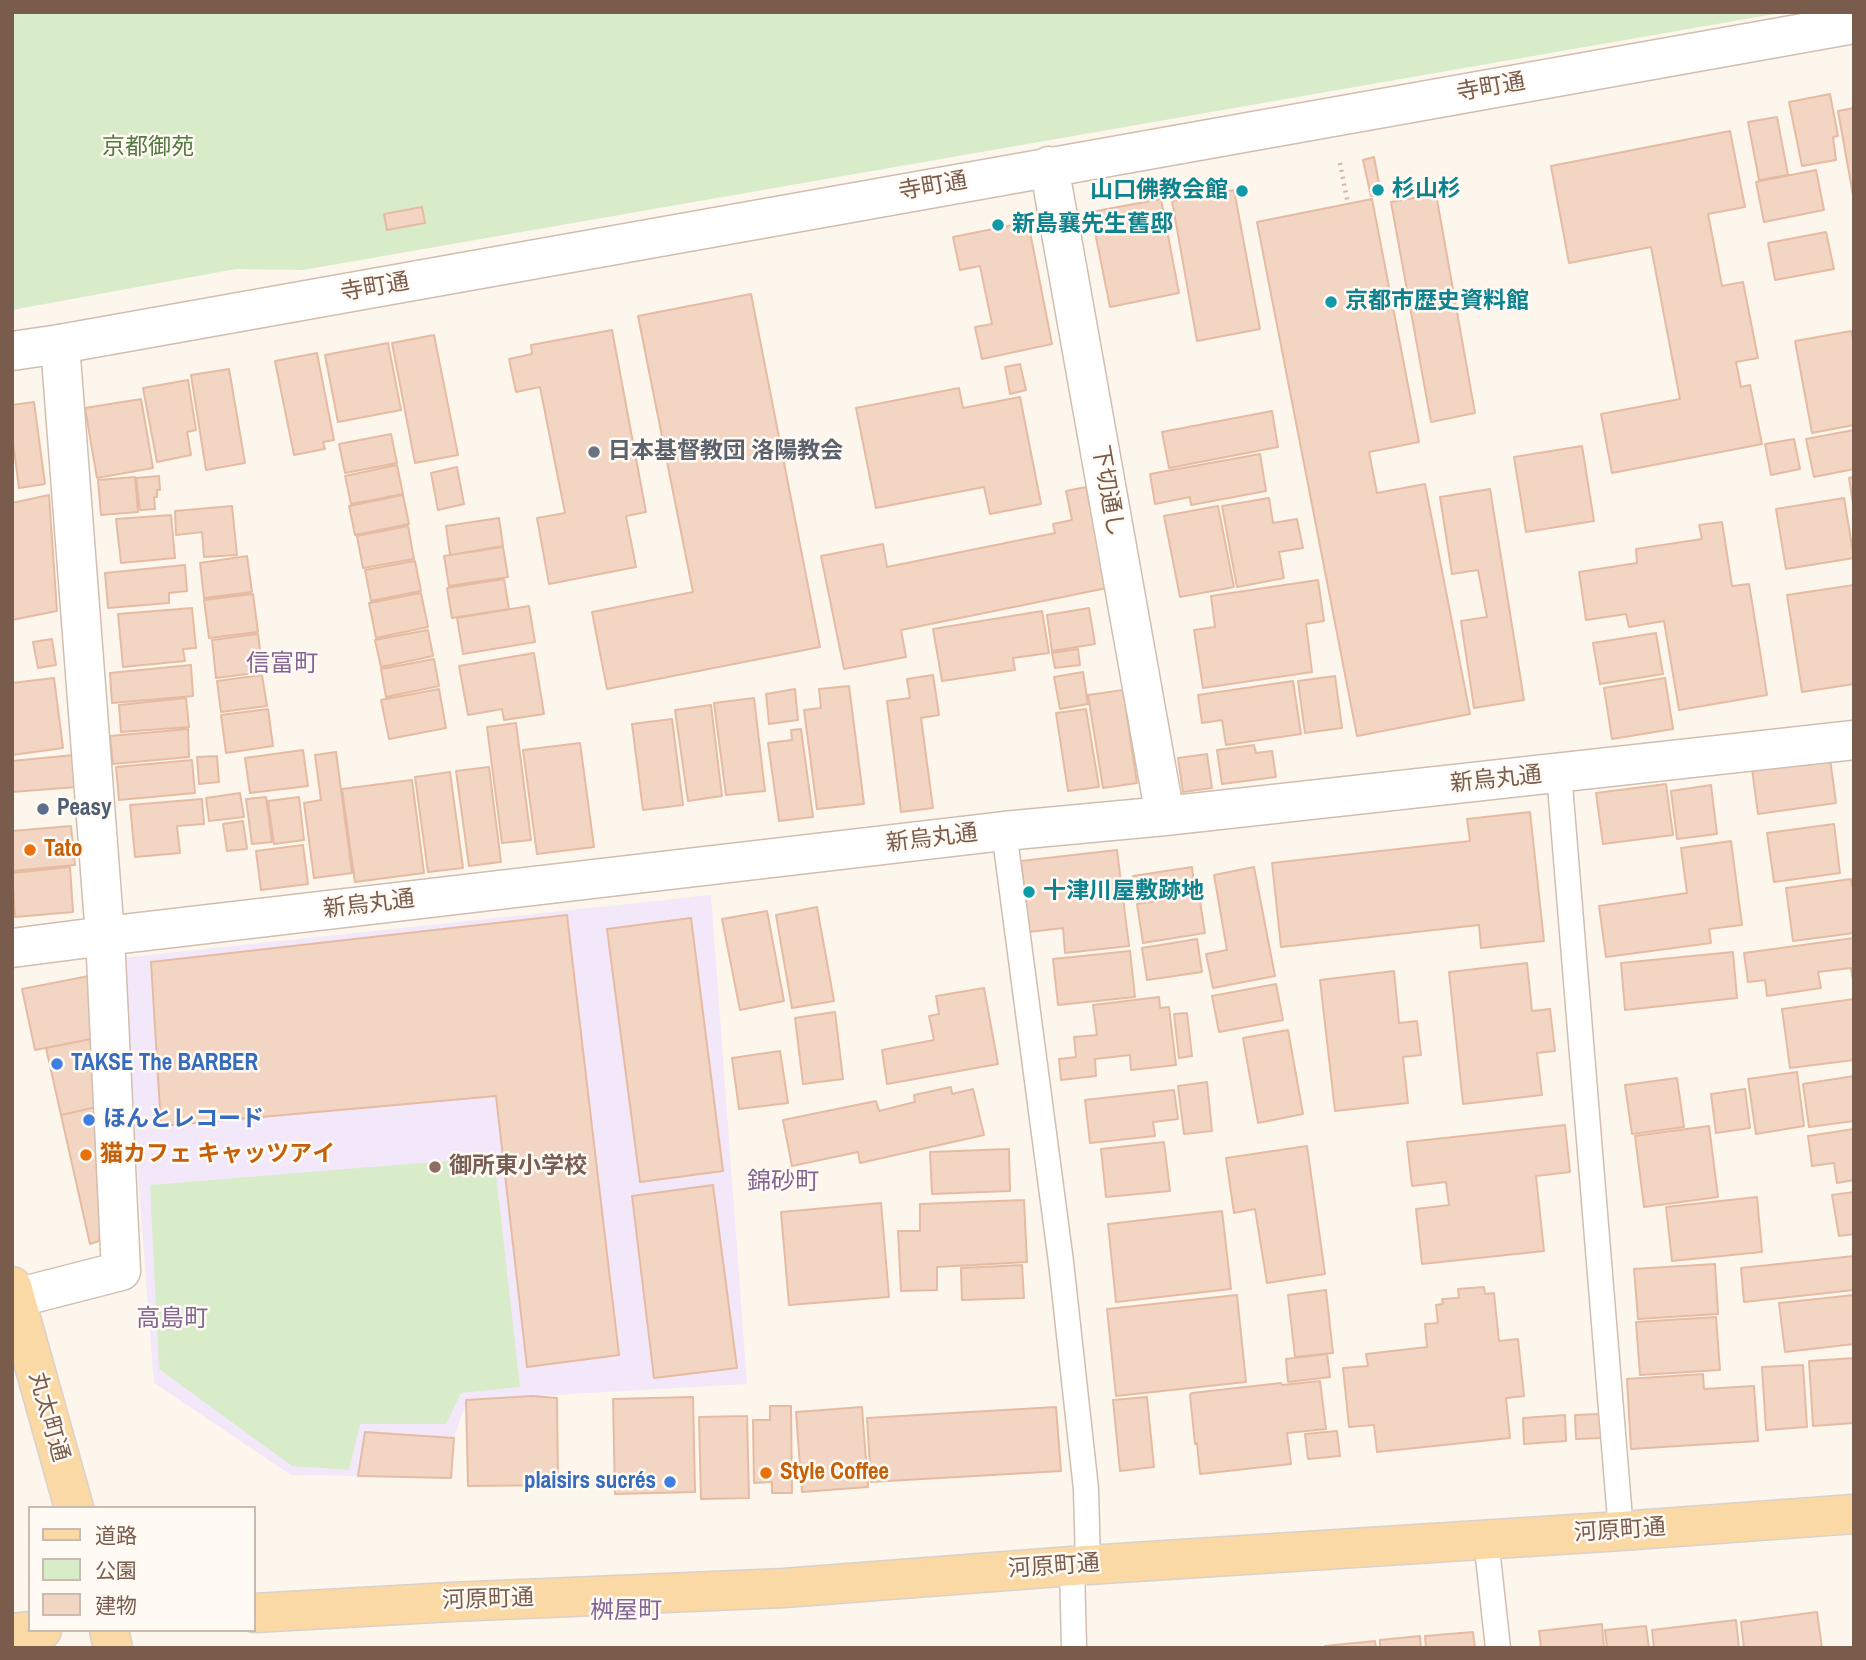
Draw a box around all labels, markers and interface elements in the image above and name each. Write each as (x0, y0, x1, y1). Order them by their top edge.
street label: 寺町通 (1455, 68, 1527, 108)
park label: 京都御苑 (102, 134, 194, 162)
street label: 寺町通 (897, 167, 969, 207)
place label: 杉山杉 (1392, 176, 1461, 204)
place label: 山口佛教会館 (1090, 177, 1228, 205)
marker: 杉山杉 (1370, 182, 1386, 198)
marker: 山口佛教会館 (1234, 183, 1250, 199)
place label: 新島襄先生舊邸 (1012, 211, 1173, 239)
marker: 新島襄先生舊邸 (990, 217, 1006, 233)
street label: 寺町通 (339, 268, 411, 308)
place label: 京都市歴史資料館 (1345, 288, 1529, 316)
marker: 京都市歴史資料館 (1323, 294, 1339, 310)
place label: 日本基督教団 洛陽教会 (608, 438, 843, 466)
street label: 下切通し (1085, 443, 1129, 539)
marker: 日本基督教団 洛陽教会 (586, 444, 602, 460)
district label: 信富町 (246, 651, 318, 679)
street label: 新烏丸通 (1449, 761, 1543, 799)
place label: Peasy (57, 795, 112, 823)
marker: Peasy (35, 801, 51, 817)
street label: 新烏丸通 (885, 820, 979, 858)
place label: Tato (44, 836, 82, 864)
marker: Tato (22, 842, 38, 858)
place label: 十津川屋敷跡地 (1043, 878, 1204, 906)
marker: 十津川屋敷跡地 (1021, 884, 1037, 900)
street label: 新烏丸通 (322, 886, 416, 924)
place label: TAKSE The BARBER (71, 1050, 258, 1078)
marker: TAKSE The BARBER (49, 1056, 65, 1072)
place label: ほんとレコード (103, 1106, 264, 1134)
marker: ほんとレコード (81, 1112, 97, 1128)
place label: 猫カフェ キャッツアイ (100, 1141, 335, 1169)
marker: 猫カフェ キャッツアイ (78, 1147, 94, 1163)
place label: 御所東小学校 (449, 1153, 587, 1181)
marker: 御所東小学校 (427, 1159, 443, 1175)
district label: 錦砂町 (747, 1169, 819, 1197)
district label: 高島町 (136, 1306, 208, 1334)
street label: 丸太町通 (22, 1369, 74, 1465)
place label: Style Coffee (780, 1459, 889, 1487)
marker: Style Coffee (758, 1465, 774, 1481)
place label: plaisirs sucrés (524, 1468, 656, 1496)
marker: plaisirs sucrés (662, 1474, 678, 1490)
legend (28, 1506, 256, 1632)
street label: 河原町通 (1573, 1514, 1667, 1548)
text: 道路 (95, 1521, 137, 1550)
street label: 河原町通 (1007, 1550, 1101, 1584)
text: 公園 (95, 1556, 137, 1585)
street label: 河原町通 (442, 1585, 534, 1615)
text: 建物 (95, 1591, 137, 1620)
district label: 桝屋町 (590, 1598, 662, 1626)

